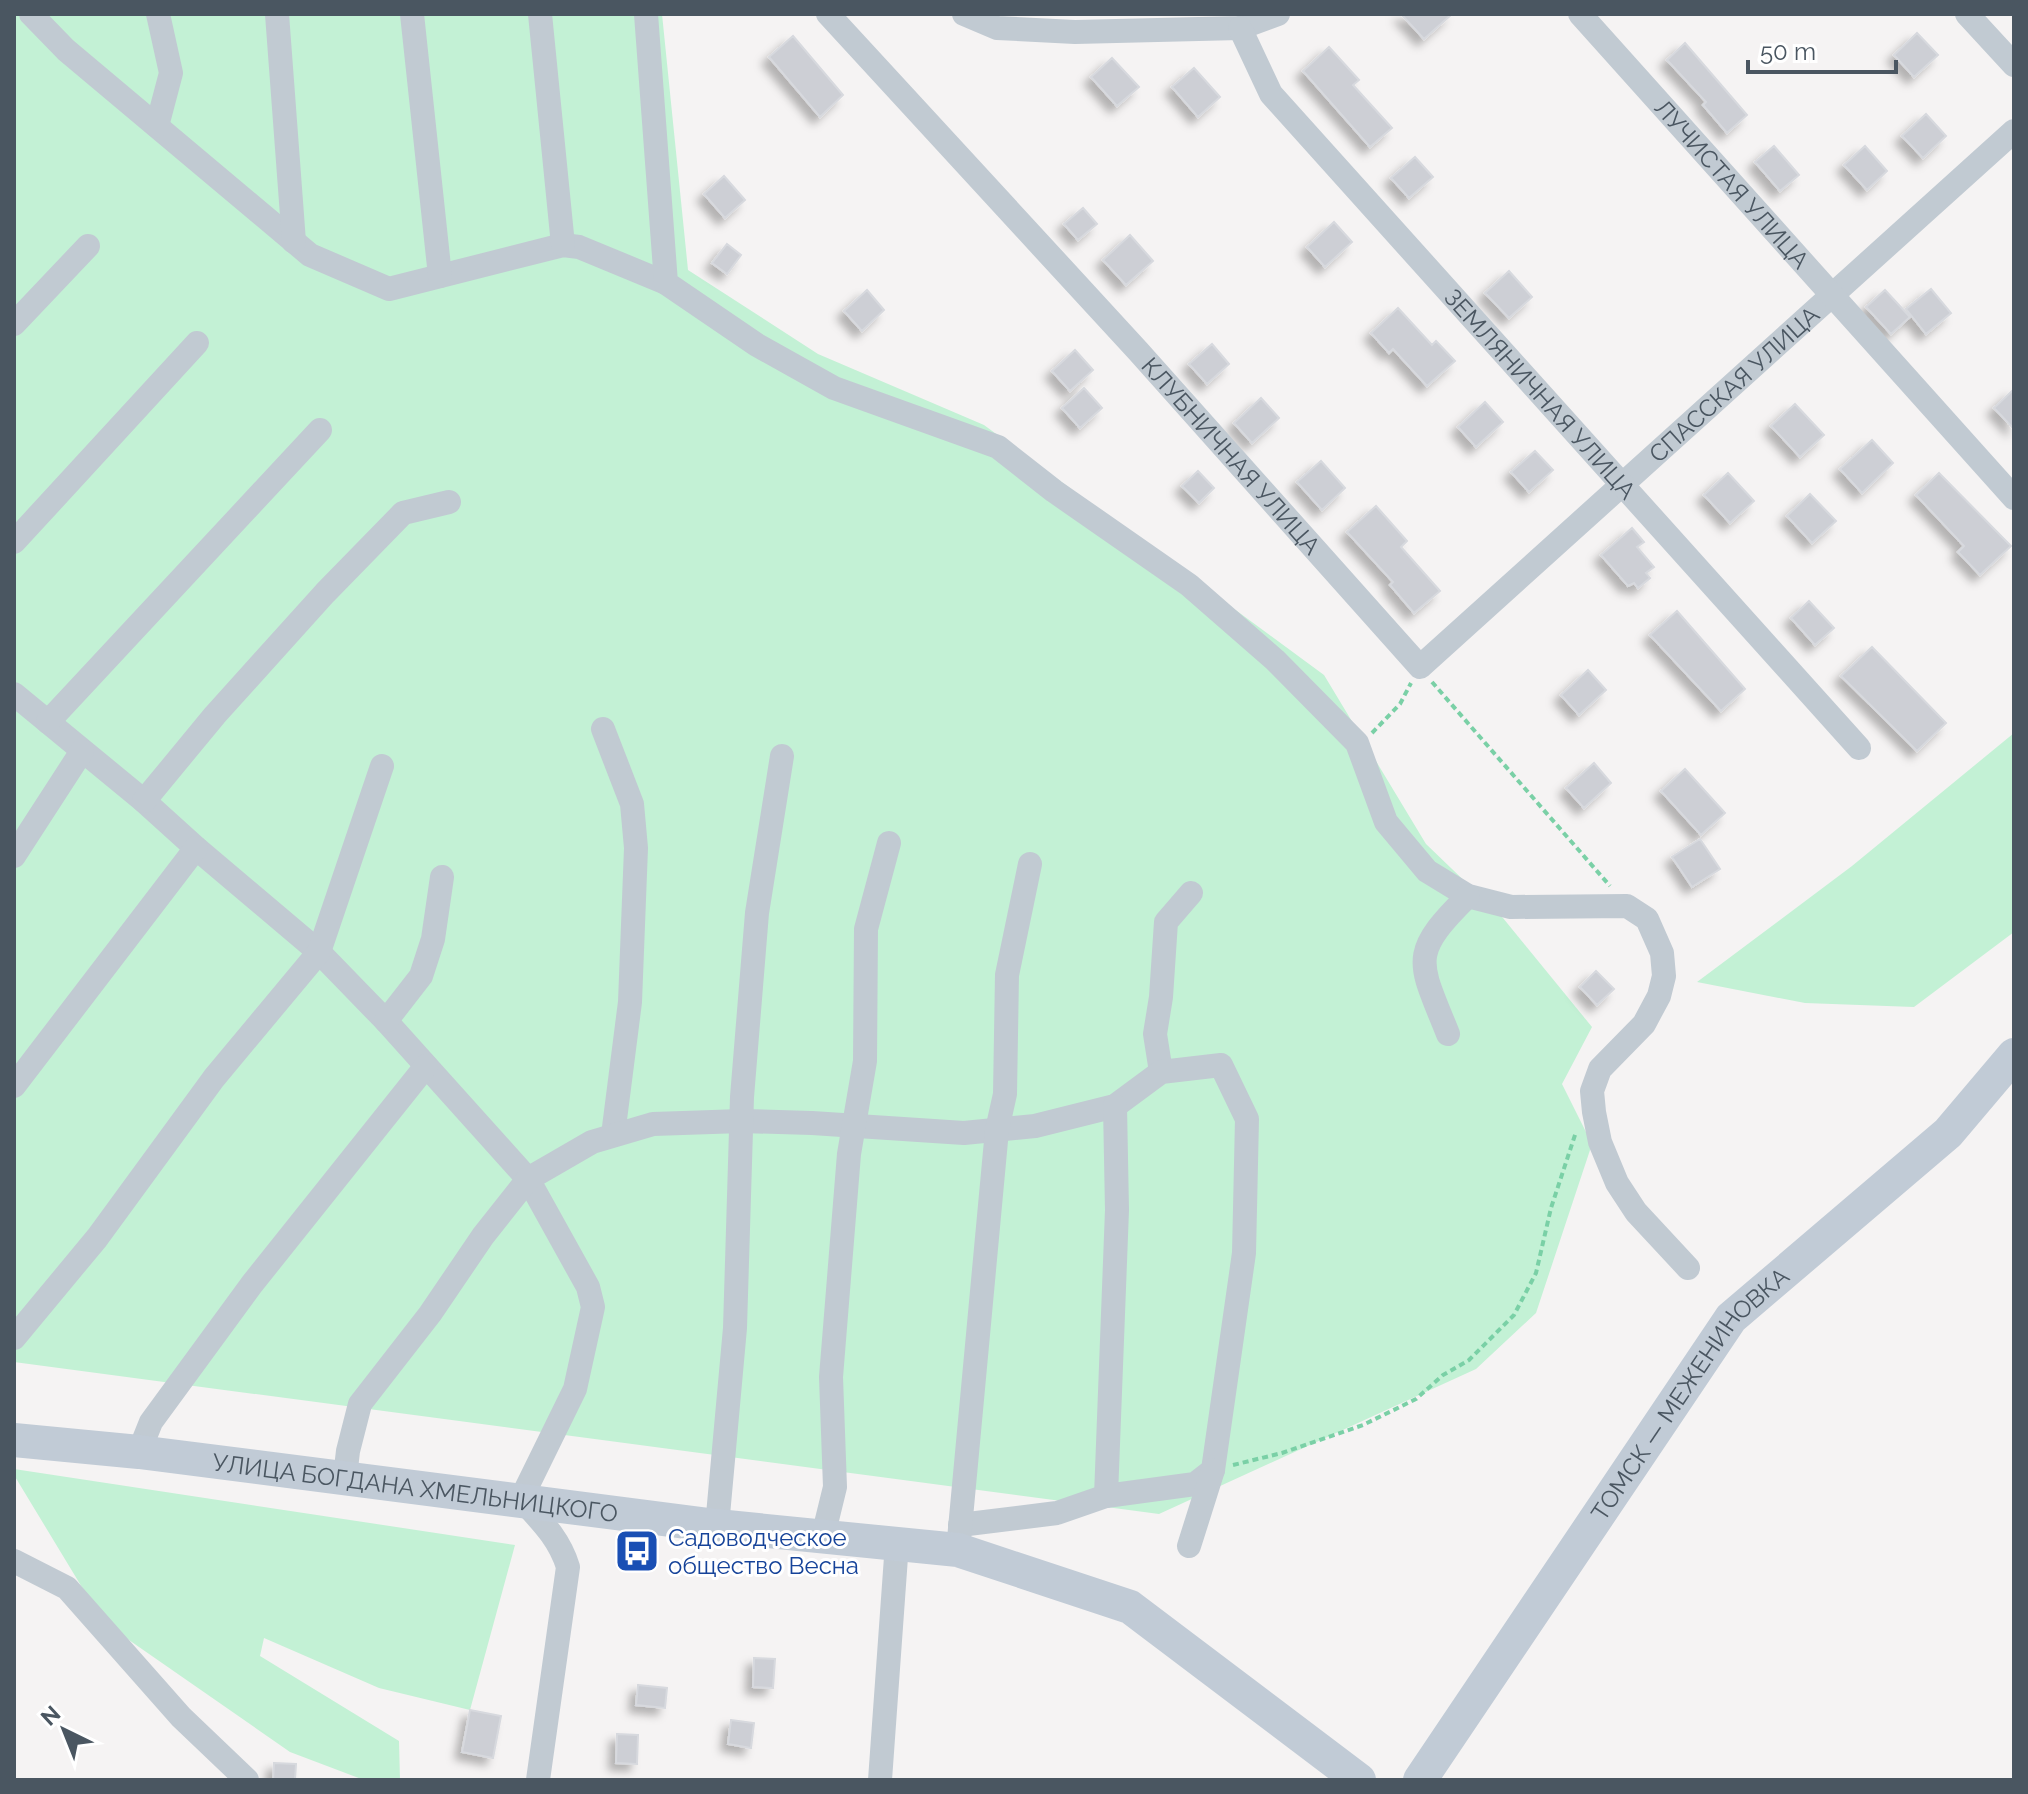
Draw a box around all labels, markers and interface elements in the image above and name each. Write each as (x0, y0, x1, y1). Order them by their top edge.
scale bar (1748, 24, 1896, 74)
text: 50 m (1760, 37, 1816, 66)
street label: ЛУЧИСТАЯ УЛИЦА (1649, 93, 1816, 274)
street label: ЗЕМЛЯНИЧНАЯ УЛИЦА (1439, 283, 1642, 505)
street label: СПАССКАЯ УЛИЦА (1643, 300, 1825, 468)
street label: КЛУБНИЧНАЯ УЛИЦА (1136, 351, 1327, 560)
street label: ТОМСК — МЕЖЕНИНОВКА (1585, 1261, 1794, 1526)
street label: УЛИЦА БОГДАНА ХМЕЛЬНИЦКОГО (211, 1447, 620, 1528)
place label: Садоводческое общество Весна (668, 1523, 859, 1580)
bus stop icon: Садоводческое общество Весна (613, 1527, 661, 1575)
north arrow (24, 1690, 104, 1770)
text: N (35, 1700, 65, 1731)

